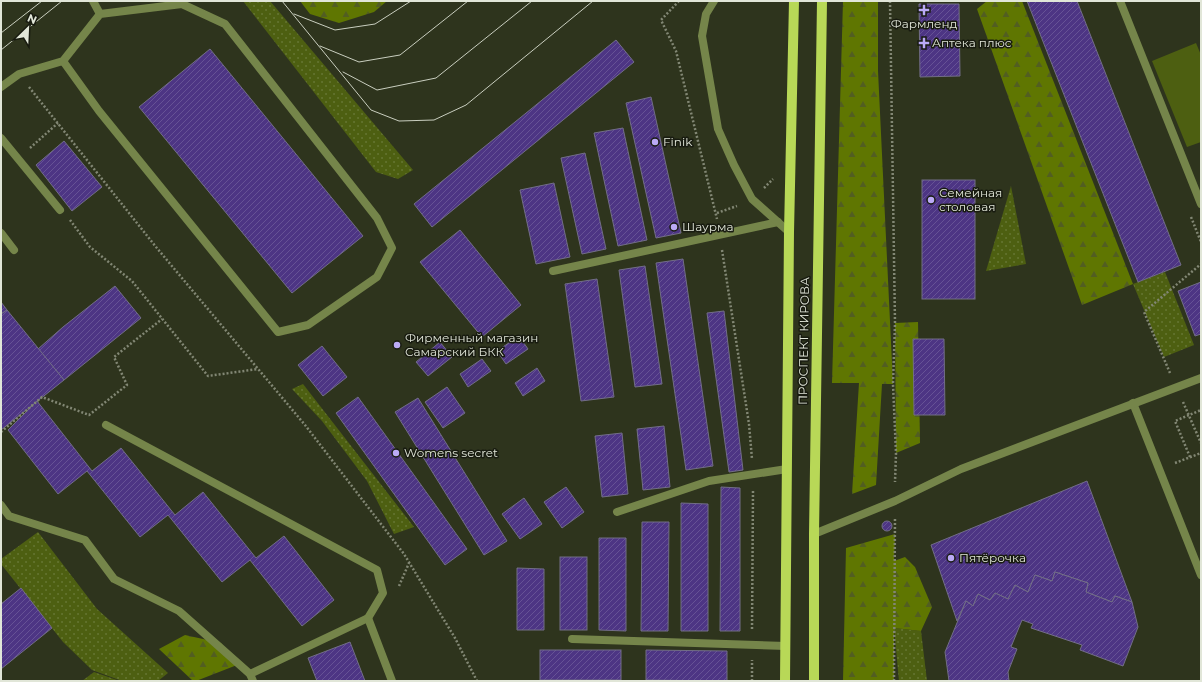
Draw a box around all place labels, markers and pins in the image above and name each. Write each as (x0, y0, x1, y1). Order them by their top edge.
marker: Фармленд (919, 5, 929, 15)
place label: Фармленд (891, 16, 957, 31)
place label: Аптека плюс (932, 35, 1012, 50)
marker: Аптека плюс (919, 38, 929, 48)
place label: Finik (663, 134, 693, 149)
marker: Finik (650, 137, 660, 147)
place label: Семейная столовая (939, 185, 1002, 214)
marker: Семейная столовая (926, 195, 936, 205)
place label: Шаурма (682, 219, 734, 234)
marker: Шаурма (669, 222, 679, 232)
place label: Фирменный магазин Самарский БКК (405, 330, 538, 359)
marker: Фирменный магазин Самарский БКК (392, 340, 402, 350)
place label: Womens secret (404, 445, 498, 460)
marker: Womens secret (391, 448, 401, 458)
place label: Пятёрочка (959, 550, 1026, 565)
marker: Пятёрочка (946, 553, 956, 563)

